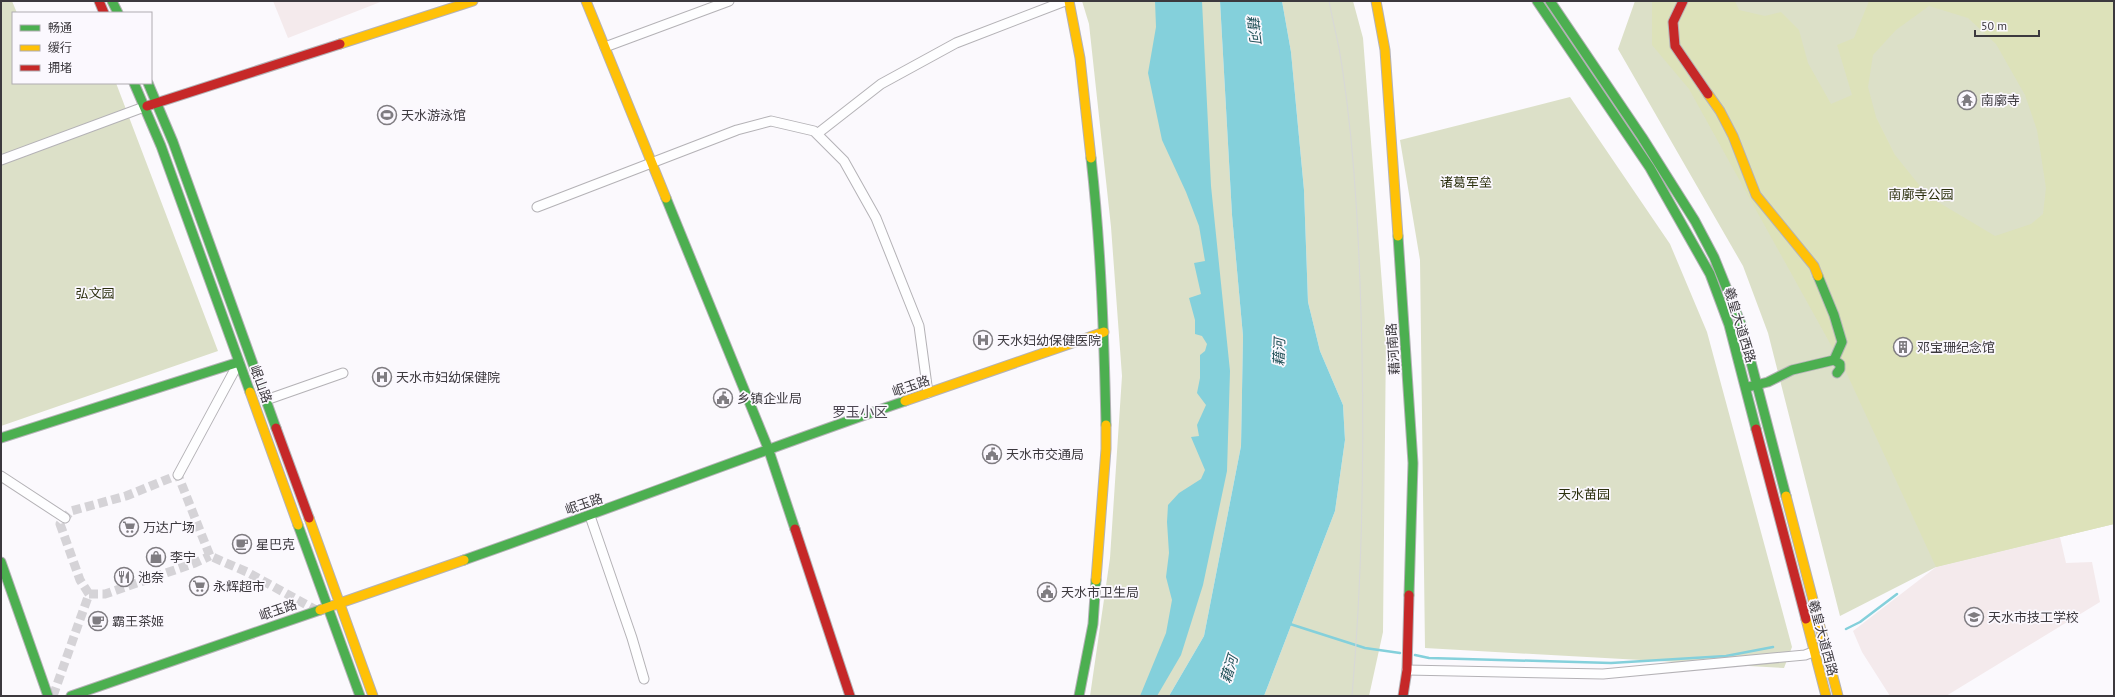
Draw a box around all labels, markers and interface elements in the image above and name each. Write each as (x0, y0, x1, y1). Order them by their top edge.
legend (12, 12, 152, 84)
scale bar (1975, 12, 2039, 38)
water label: 藉河 (1243, 14, 1265, 47)
text: 50 m (1981, 18, 2007, 33)
text: 畅通 (48, 20, 72, 35)
text: 缓行 (48, 40, 72, 55)
text: 拥堵 (48, 60, 72, 75)
temple icon: 南廓寺 (1956, 89, 1978, 111)
place label: 南廓寺 (1981, 92, 2020, 109)
sports icon: 天水游泳馆 (376, 104, 398, 126)
place label: 天水游泳馆 (401, 107, 466, 124)
park label: 诸葛军垒 (1440, 174, 1492, 191)
park label: 南廓寺公园 (1888, 186, 1954, 203)
park label: 弘文园 (75, 285, 115, 302)
street label: 羲皇大道西路 (1720, 285, 1760, 365)
street label: 藉河南路 (1383, 322, 1403, 376)
hospital icon: 天水妇幼保健医院 (972, 329, 994, 351)
place label: 天水妇幼保健医院 (997, 332, 1101, 349)
water label: 藉河 (1270, 335, 1289, 366)
building icon: 邓宝珊纪念馆 (1892, 336, 1914, 358)
place label: 邓宝珊纪念馆 (1917, 339, 1995, 356)
street label: 岷山路 (246, 363, 276, 405)
hospital icon: 天水市妇幼保健院 (371, 366, 393, 388)
place label: 天水市妇幼保健院 (396, 369, 500, 386)
street label: 岷玉路 (890, 372, 932, 400)
public building icon: 乡镇企业局 (712, 387, 734, 409)
place label: 乡镇企业局 (737, 390, 802, 407)
district label: 罗玉小区 (832, 403, 888, 421)
public building icon: 天水市交通局 (981, 443, 1003, 465)
place label: 天水市交通局 (1006, 446, 1084, 463)
park label: 天水苗园 (1558, 486, 1610, 503)
street label: 岷玉路 (563, 490, 605, 518)
supermarket icon: 万达广场 (118, 516, 140, 538)
place label: 万达广场 (143, 519, 195, 536)
cafe icon: 星巴克 (231, 533, 253, 555)
place label: 星巴克 (256, 536, 295, 553)
shop icon: 李宁 (145, 546, 167, 568)
place label: 李宁 (170, 549, 196, 566)
restaurant icon: 池奈 (113, 566, 135, 588)
place label: 池奈 (138, 569, 164, 586)
supermarket icon: 永辉超市 (188, 575, 210, 597)
place label: 永辉超市 (213, 578, 265, 595)
public building icon: 天水市卫生局 (1036, 581, 1058, 603)
place label: 天水市卫生局 (1061, 584, 1139, 601)
street label: 岷玉路 (257, 596, 299, 624)
street label: 羲皇大道西路 (1805, 598, 1841, 678)
school or university icon: 天水市技工学校 (1963, 606, 1985, 628)
place label: 天水市技工学校 (1988, 609, 2079, 626)
cafe icon: 霸王茶姬 (87, 610, 109, 632)
place label: 霸王茶姬 (112, 613, 164, 630)
water label: 藉河 (1216, 650, 1243, 685)

